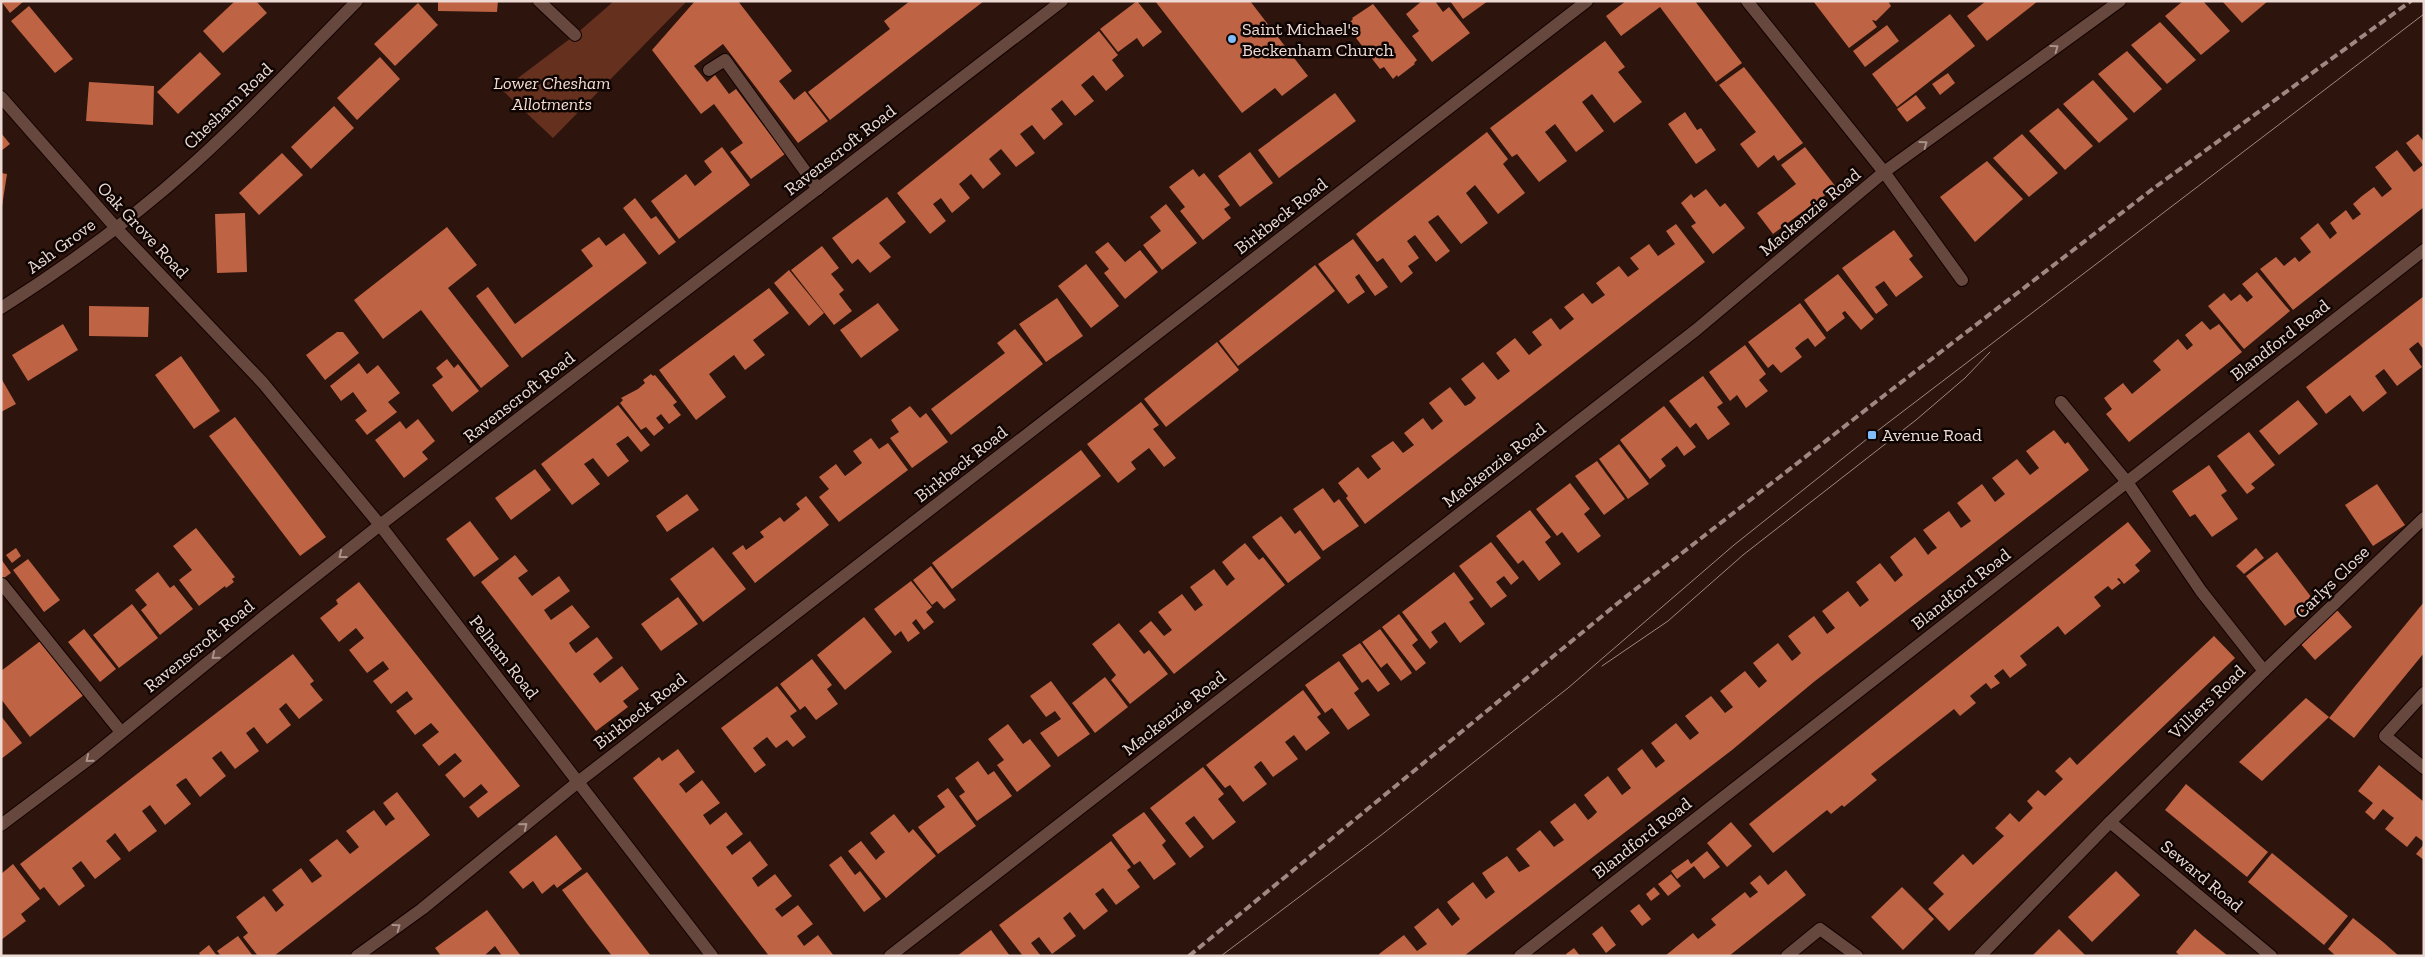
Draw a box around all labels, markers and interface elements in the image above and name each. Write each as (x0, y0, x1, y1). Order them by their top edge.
place label: Saint Michael's Beckenham Church (1242, 18, 1394, 61)
marker: Saint Michael's Beckenham Church (1226, 33, 1238, 45)
one-way arrow (2049, 45, 2059, 54)
street label: Chesham Road (179, 58, 277, 154)
park label: Lower Chesham Allotments (494, 72, 610, 115)
street label: Ravenscroft Road (780, 100, 900, 200)
one-way arrow (1918, 141, 1927, 149)
street label: Mackenzie Road (1755, 163, 1865, 261)
street label: Birkbeck Road (1230, 173, 1332, 259)
street label: Oak Grove Road (93, 177, 193, 283)
street label: Ash Grove (22, 214, 100, 278)
street label: Blandford Road (2226, 294, 2334, 385)
street label: Ravenscroft Road (459, 347, 579, 447)
street label: Mackenzie Road (1438, 418, 1550, 512)
street label: Birkbeck Road (910, 421, 1012, 507)
place label: Avenue Road (1882, 424, 1982, 446)
marker: Avenue Road (1866, 429, 1878, 441)
street label: Carlys Close (2290, 541, 2374, 623)
street label: Blandford Road (1907, 543, 2015, 634)
one-way arrow (339, 550, 348, 558)
street label: Ravenscroft Road (140, 595, 259, 697)
street label: Pelham Road (464, 611, 544, 703)
one-way arrow (211, 651, 220, 660)
street label: Villiers Road (2164, 660, 2250, 745)
street label: Mackenzie Road (1118, 666, 1230, 760)
street label: Birkbeck Road (589, 668, 691, 754)
one-way arrow (86, 754, 95, 762)
street label: Blandford Road (1588, 792, 1696, 883)
one-way arrow (518, 823, 527, 831)
street label: Seward Road (2156, 835, 2248, 917)
one-way arrow (391, 924, 401, 933)

